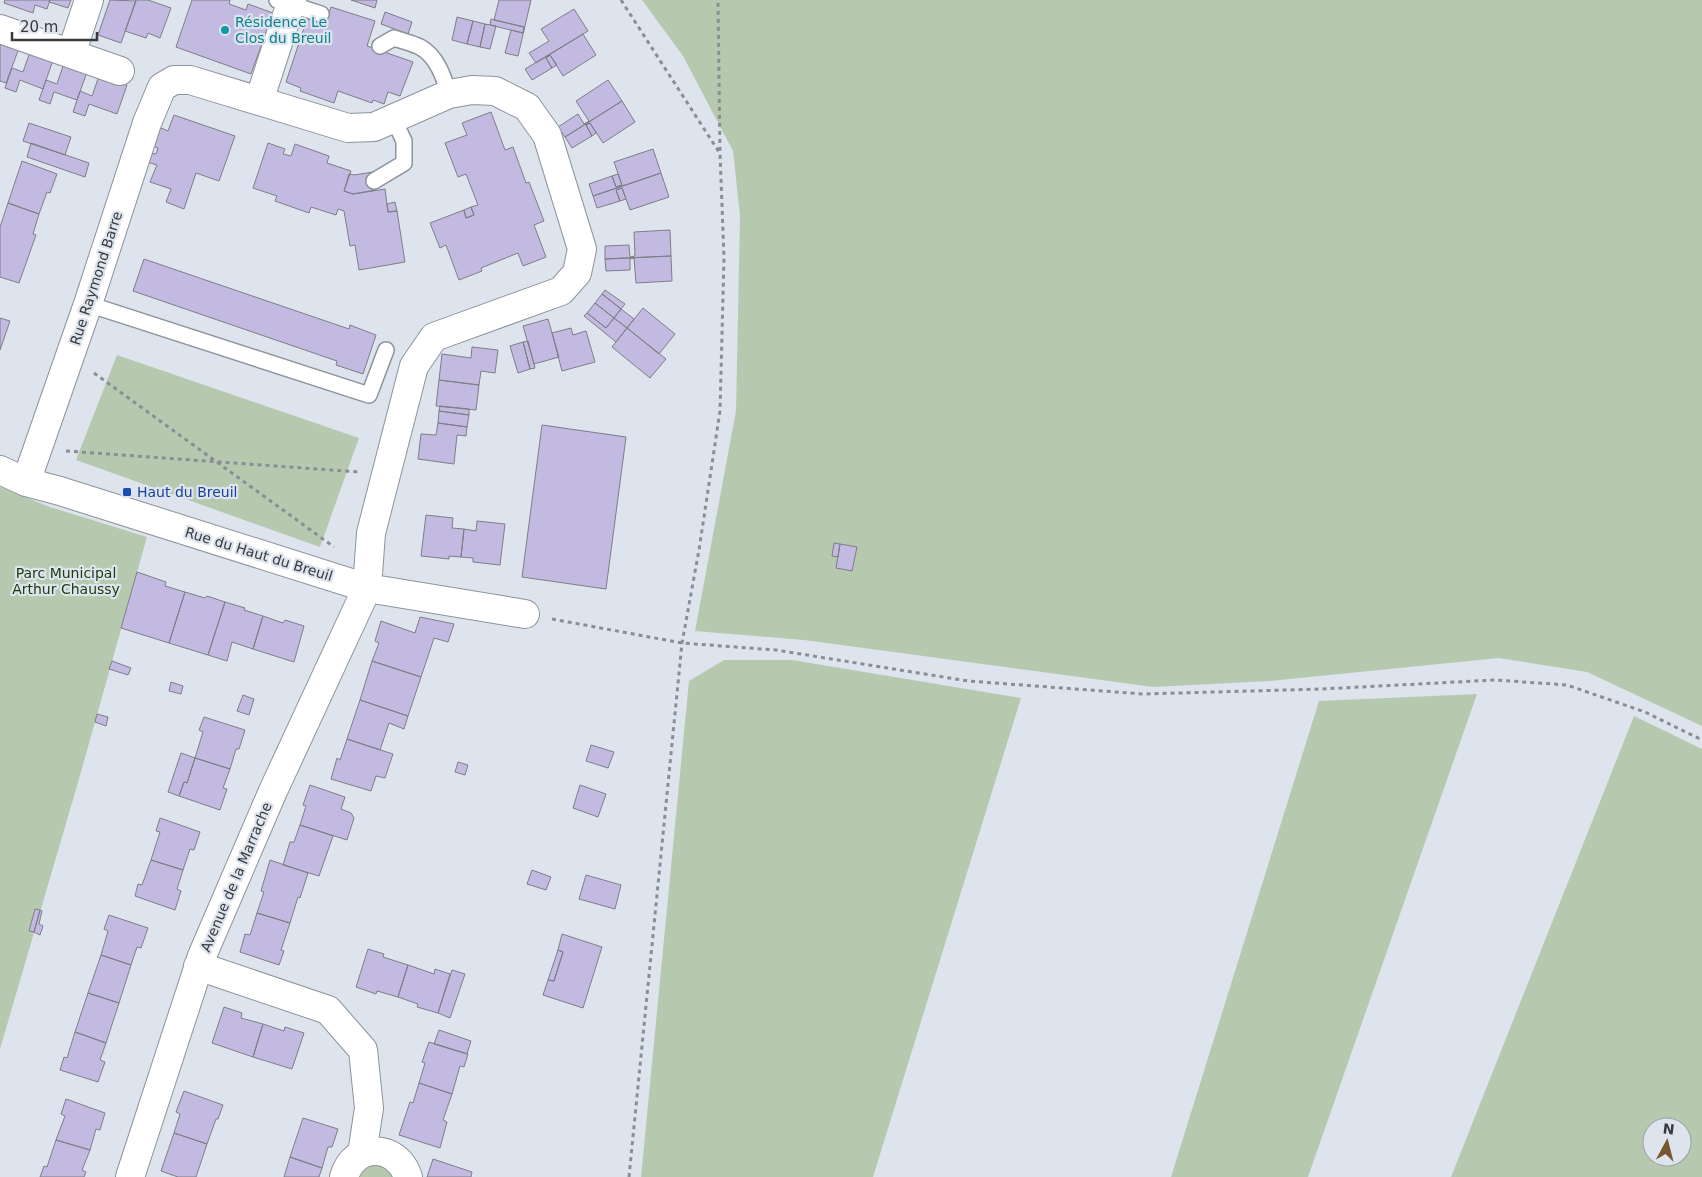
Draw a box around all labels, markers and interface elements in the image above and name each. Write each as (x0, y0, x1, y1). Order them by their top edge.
scale bar (12, 10, 98, 42)
place label: Résidence Le Clos du Breuil (235, 14, 332, 46)
text: 20 m (20, 18, 58, 36)
marker: Résidence Le Clos du Breuil (219, 24, 231, 36)
street label: Rue Raymond Barre (67, 209, 125, 347)
place label: Haut du Breuil (137, 484, 237, 500)
marker: Haut du Breuil (121, 486, 133, 498)
street label: Rue du Haut du Breuil (183, 524, 335, 584)
park label: Parc Municipal Arthur Chaussy (12, 565, 120, 597)
street label: Avenue de la Marrache (197, 800, 275, 954)
north arrow (1642, 1117, 1692, 1167)
text: N (1662, 1120, 1675, 1138)

